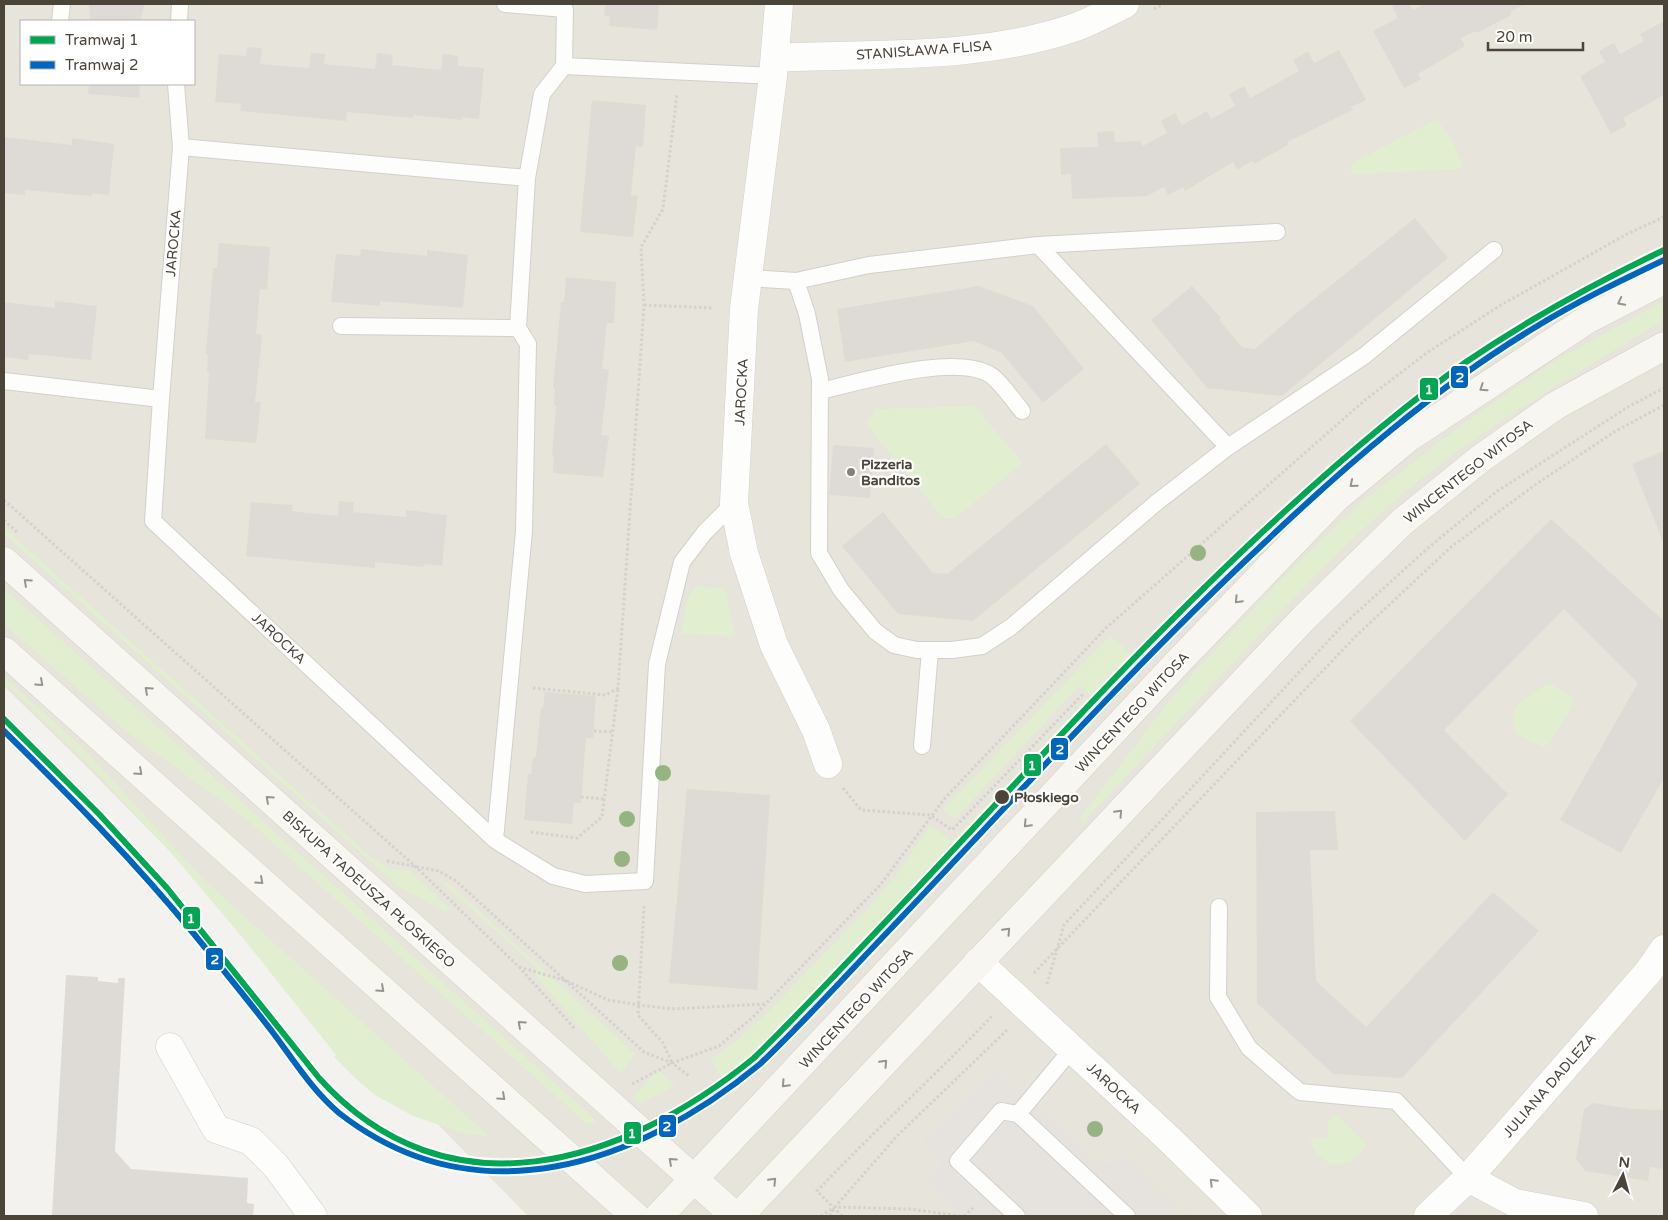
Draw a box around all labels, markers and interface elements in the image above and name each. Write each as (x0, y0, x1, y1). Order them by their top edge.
legend (20, 20, 195, 85)
scale bar (1488, 20, 1583, 52)
text: 20 m (1496, 28, 1533, 46)
text: Tramwaj 1 (65, 31, 138, 49)
street label: STANISŁAWA FLISA (855, 37, 993, 64)
text: Tramwaj 2 (65, 56, 138, 74)
street label: JAROCKA (162, 209, 185, 277)
one-way arrow (1617, 296, 1626, 306)
street label: JAROCKA (731, 358, 752, 426)
line badge: 2 (1450, 365, 1469, 389)
text: 2 (1456, 369, 1465, 386)
line badge: 1 (1419, 377, 1439, 401)
text: 1 (1425, 381, 1433, 398)
one-way arrow (1480, 382, 1489, 391)
street label: WINCENTEGO WITOSA (1400, 416, 1536, 527)
place label: Pizzeria Banditos (861, 456, 920, 489)
marker: Pizzeria Banditos (845, 466, 857, 478)
one-way arrow (1350, 479, 1359, 487)
one-way arrow (24, 579, 33, 588)
one-way arrow (1235, 594, 1244, 603)
street label: JAROCKA (248, 609, 309, 668)
street label: WINCENTEGO WITOSA (1072, 648, 1193, 776)
one-way arrow (34, 677, 43, 686)
one-way arrow (145, 687, 154, 696)
line badge: 2 (1050, 737, 1069, 761)
text: 2 (1056, 741, 1065, 758)
line badge: 1 (1023, 753, 1042, 777)
text: 1 (1028, 757, 1036, 774)
one-way arrow (133, 766, 142, 775)
marker: Płoskiego (993, 788, 1011, 806)
place label: Płoskiego (1014, 789, 1079, 806)
one-way arrow (266, 796, 275, 805)
street label: BISKUPA TADEUSZA PŁOSKIEGO (279, 807, 459, 972)
one-way arrow (1113, 810, 1122, 819)
one-way arrow (1024, 819, 1033, 828)
one-way arrow (254, 875, 263, 884)
line badge: 1 (182, 906, 201, 930)
text: 1 (187, 910, 195, 927)
one-way arrow (1001, 928, 1010, 937)
street label: WINCENTEGO WITOSA (796, 944, 917, 1072)
line badge: 2 (205, 947, 224, 971)
text: 2 (211, 951, 220, 968)
one-way arrow (375, 983, 384, 992)
one-way arrow (517, 1021, 526, 1030)
street label: JULIANA DADLEZA (1499, 1030, 1599, 1141)
one-way arrow (878, 1059, 887, 1068)
street label: JAROCKA (1083, 1059, 1144, 1118)
one-way arrow (782, 1079, 791, 1088)
one-way arrow (497, 1091, 506, 1100)
line badge: 2 (658, 1114, 677, 1138)
text: 2 (663, 1118, 672, 1135)
line badge: 1 (623, 1121, 642, 1145)
text: 1 (628, 1125, 636, 1142)
north arrow (1598, 1150, 1648, 1200)
text: N (1618, 1154, 1631, 1172)
one-way arrow (669, 1158, 678, 1167)
one-way arrow (767, 1178, 776, 1187)
one-way arrow (1210, 1179, 1219, 1188)

